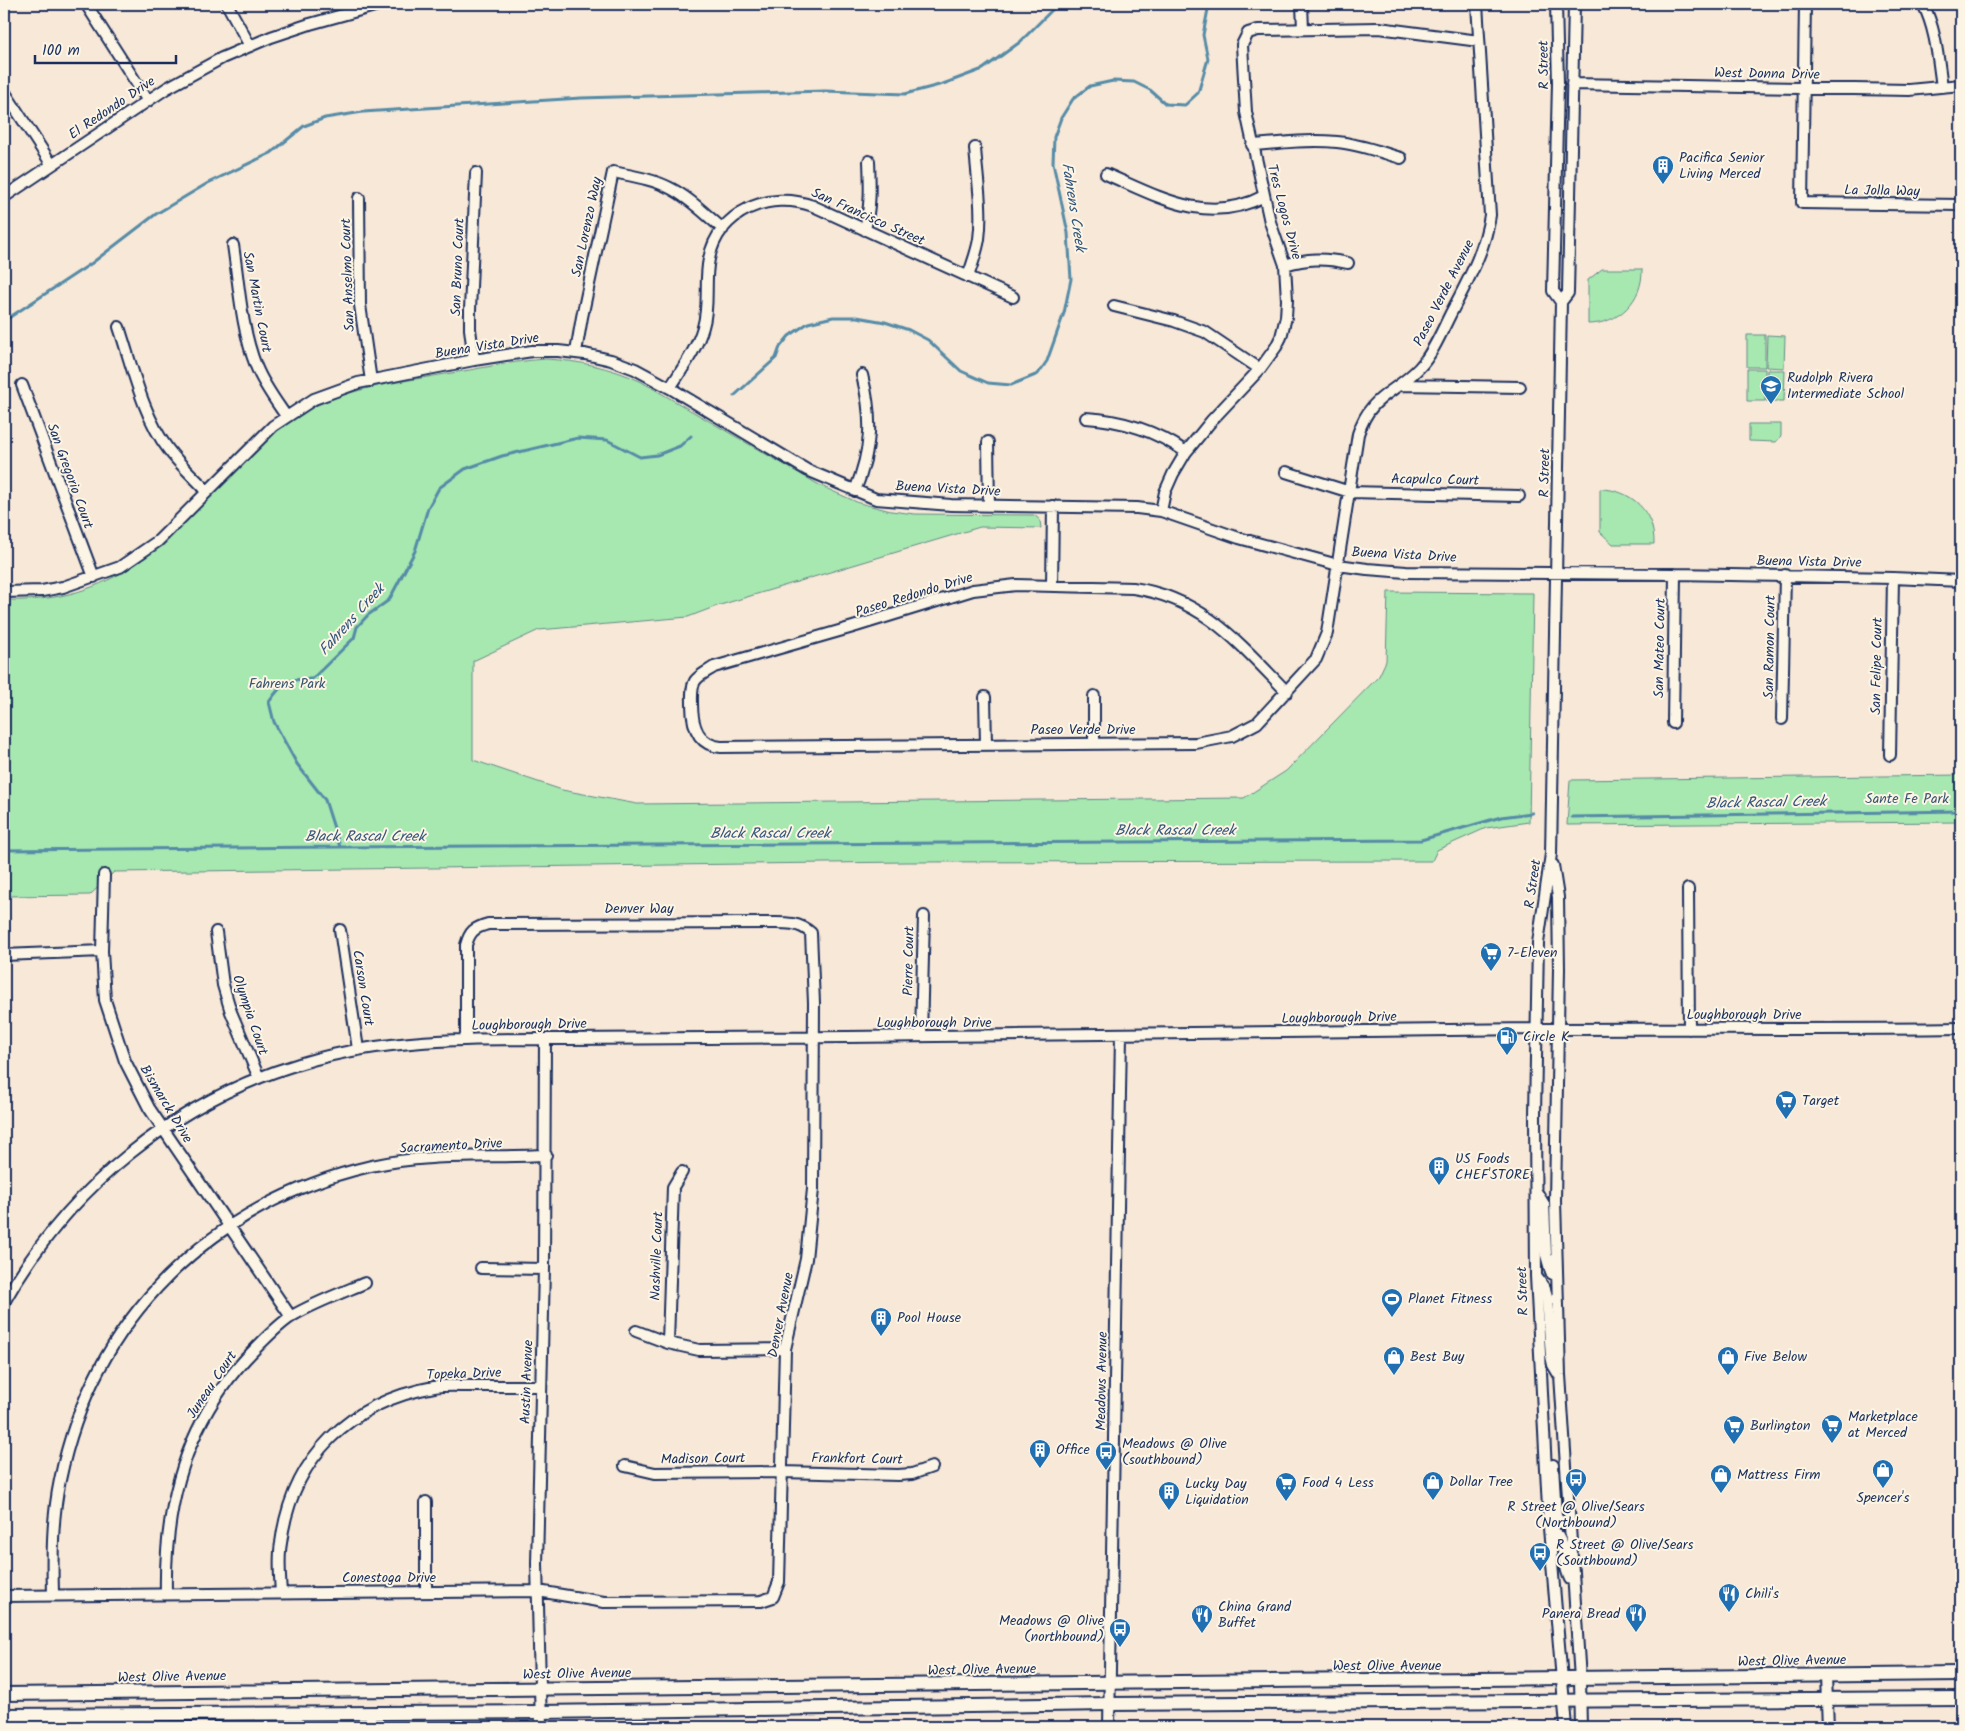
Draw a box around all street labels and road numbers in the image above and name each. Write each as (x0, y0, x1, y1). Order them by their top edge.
street label: R Street (1533, 40, 1555, 90)
street label: West Donna Drive (1714, 62, 1821, 86)
street label: El Redondo Drive (64, 70, 160, 145)
street label: Tres Logos Drive (1261, 162, 1307, 263)
street label: San Lorenzo Way (566, 175, 608, 279)
street label: La Jolla Way (1844, 179, 1921, 203)
street label: San Francisco Street (808, 182, 929, 252)
street label: San Anselmo Court (335, 217, 361, 332)
street label: San Bruno Court (445, 217, 471, 317)
street label: Paseo Verde Avenue (1408, 235, 1481, 350)
street label: San Martin Court (236, 250, 278, 355)
street label: Buena Vista Drive (433, 327, 541, 365)
street label: San Gregorio Court (41, 420, 100, 532)
street label: R Street (1534, 448, 1556, 498)
street label: Acapulco Court (1391, 468, 1480, 492)
street label: Buena Vista Drive (895, 475, 1002, 503)
street label: Buena Vista Drive (1351, 541, 1458, 569)
street label: Buena Vista Drive (1756, 550, 1862, 574)
street label: Paseo Redondo Drive (853, 566, 976, 623)
street label: San Ramon Court (1758, 594, 1782, 699)
street label: San Mateo Court (1648, 597, 1672, 698)
street label: San Felipe Court (1865, 616, 1889, 715)
street label: Paseo Verde Drive (1031, 719, 1136, 741)
street label: R Street (1519, 857, 1547, 910)
street label: Denver Way (604, 898, 674, 920)
street label: Pierre Court (897, 925, 921, 996)
street label: Carson Court (346, 949, 380, 1028)
street label: Olympia Court (226, 972, 274, 1059)
street label: Loughborough Drive (1686, 1004, 1802, 1026)
street label: Loughborough Drive (1281, 1006, 1398, 1030)
street label: Loughborough Drive (876, 1012, 992, 1034)
street label: Loughborough Drive (471, 1013, 588, 1037)
street label: Bismarck Drive (134, 1061, 198, 1148)
street label: Sacramento Drive (399, 1132, 504, 1160)
street label: Nashville Court (644, 1211, 670, 1301)
street label: R Street (1511, 1265, 1535, 1316)
street label: Denver Avenue (762, 1270, 800, 1360)
street label: Meadows Avenue (1090, 1330, 1114, 1431)
street label: Austin Avenue (515, 1339, 539, 1424)
street label: Juneau Court (181, 1346, 243, 1423)
street label: Topeka Drive (426, 1362, 502, 1386)
street label: Madison Court (660, 1447, 746, 1471)
street label: Frankfort Court (811, 1447, 903, 1471)
street label: Conestoga Drive (342, 1567, 437, 1589)
street label: West Olive Avenue (1737, 1649, 1847, 1673)
street label: West Olive Avenue (1333, 1655, 1442, 1677)
street label: West Olive Avenue (927, 1658, 1037, 1682)
street label: West Olive Avenue (522, 1662, 632, 1686)
street label: West Olive Avenue (117, 1665, 227, 1689)

